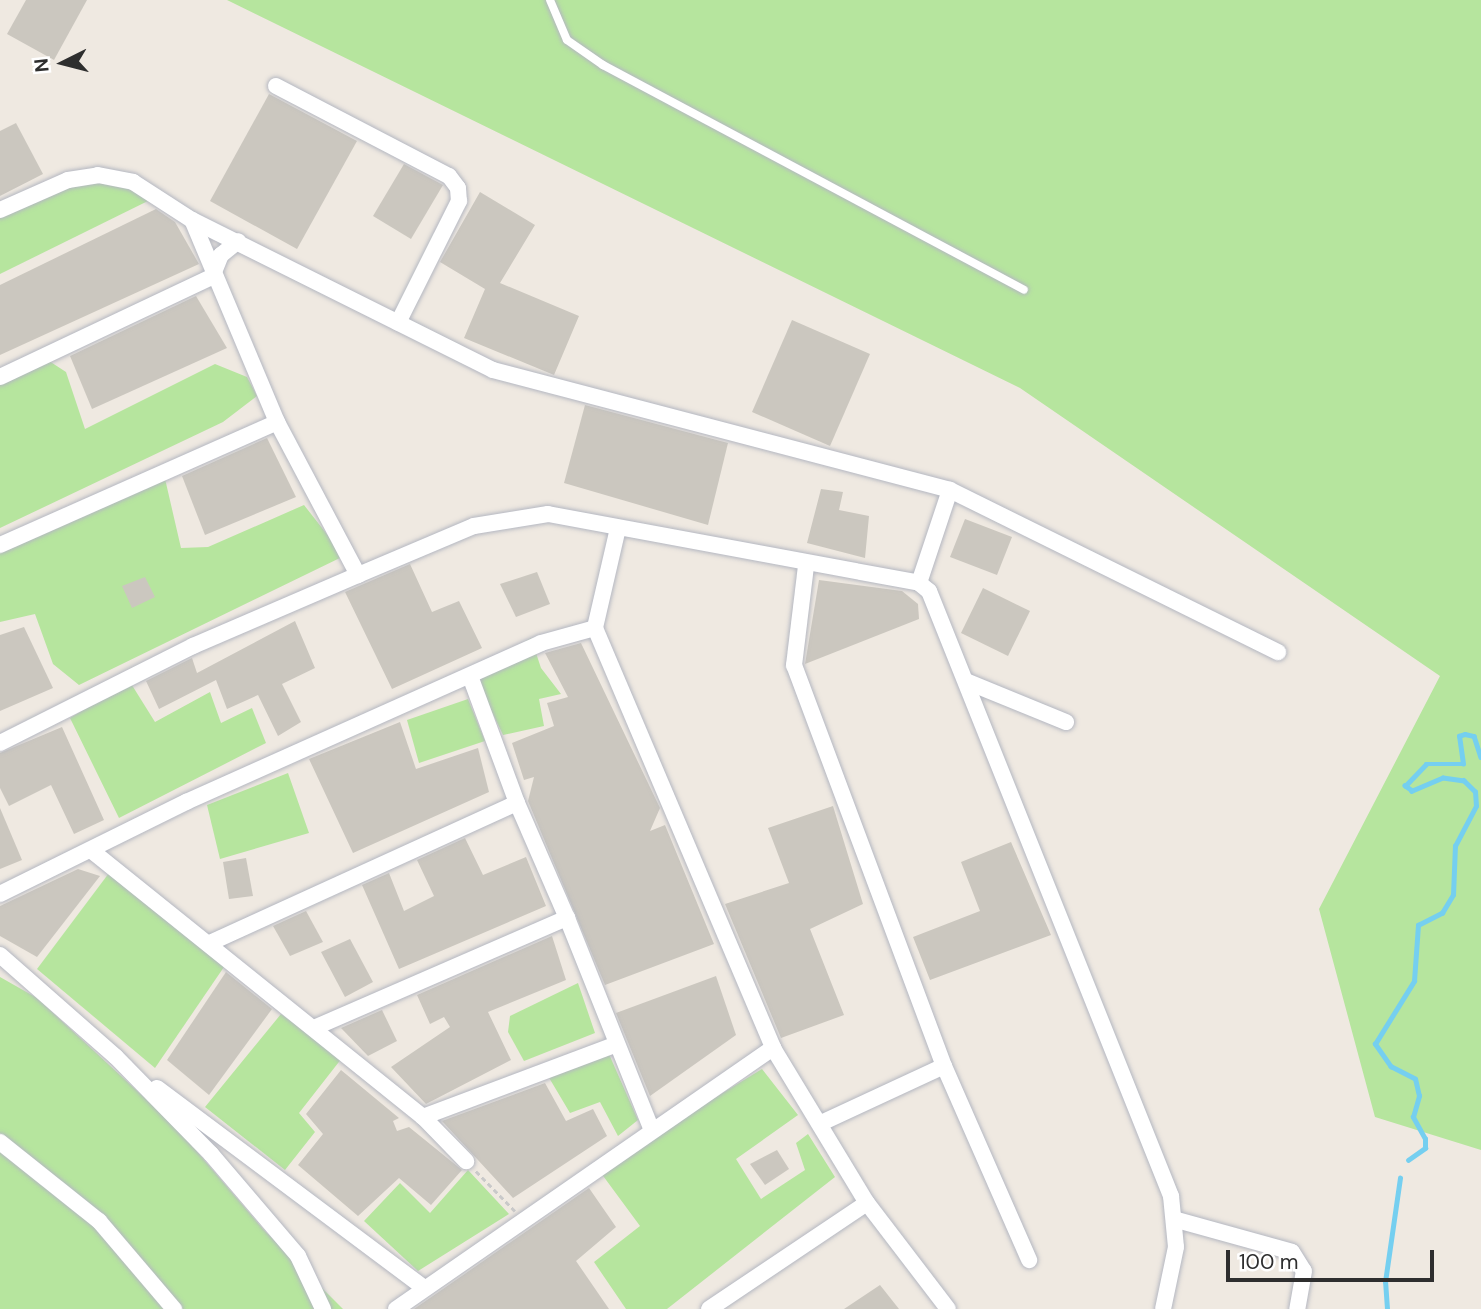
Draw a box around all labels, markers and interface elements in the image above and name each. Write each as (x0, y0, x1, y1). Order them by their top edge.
north arrow (28, 28, 98, 98)
text: N (28, 57, 55, 73)
scale bar (1229, 1236, 1437, 1280)
text: 100 m (1239, 1248, 1299, 1276)

